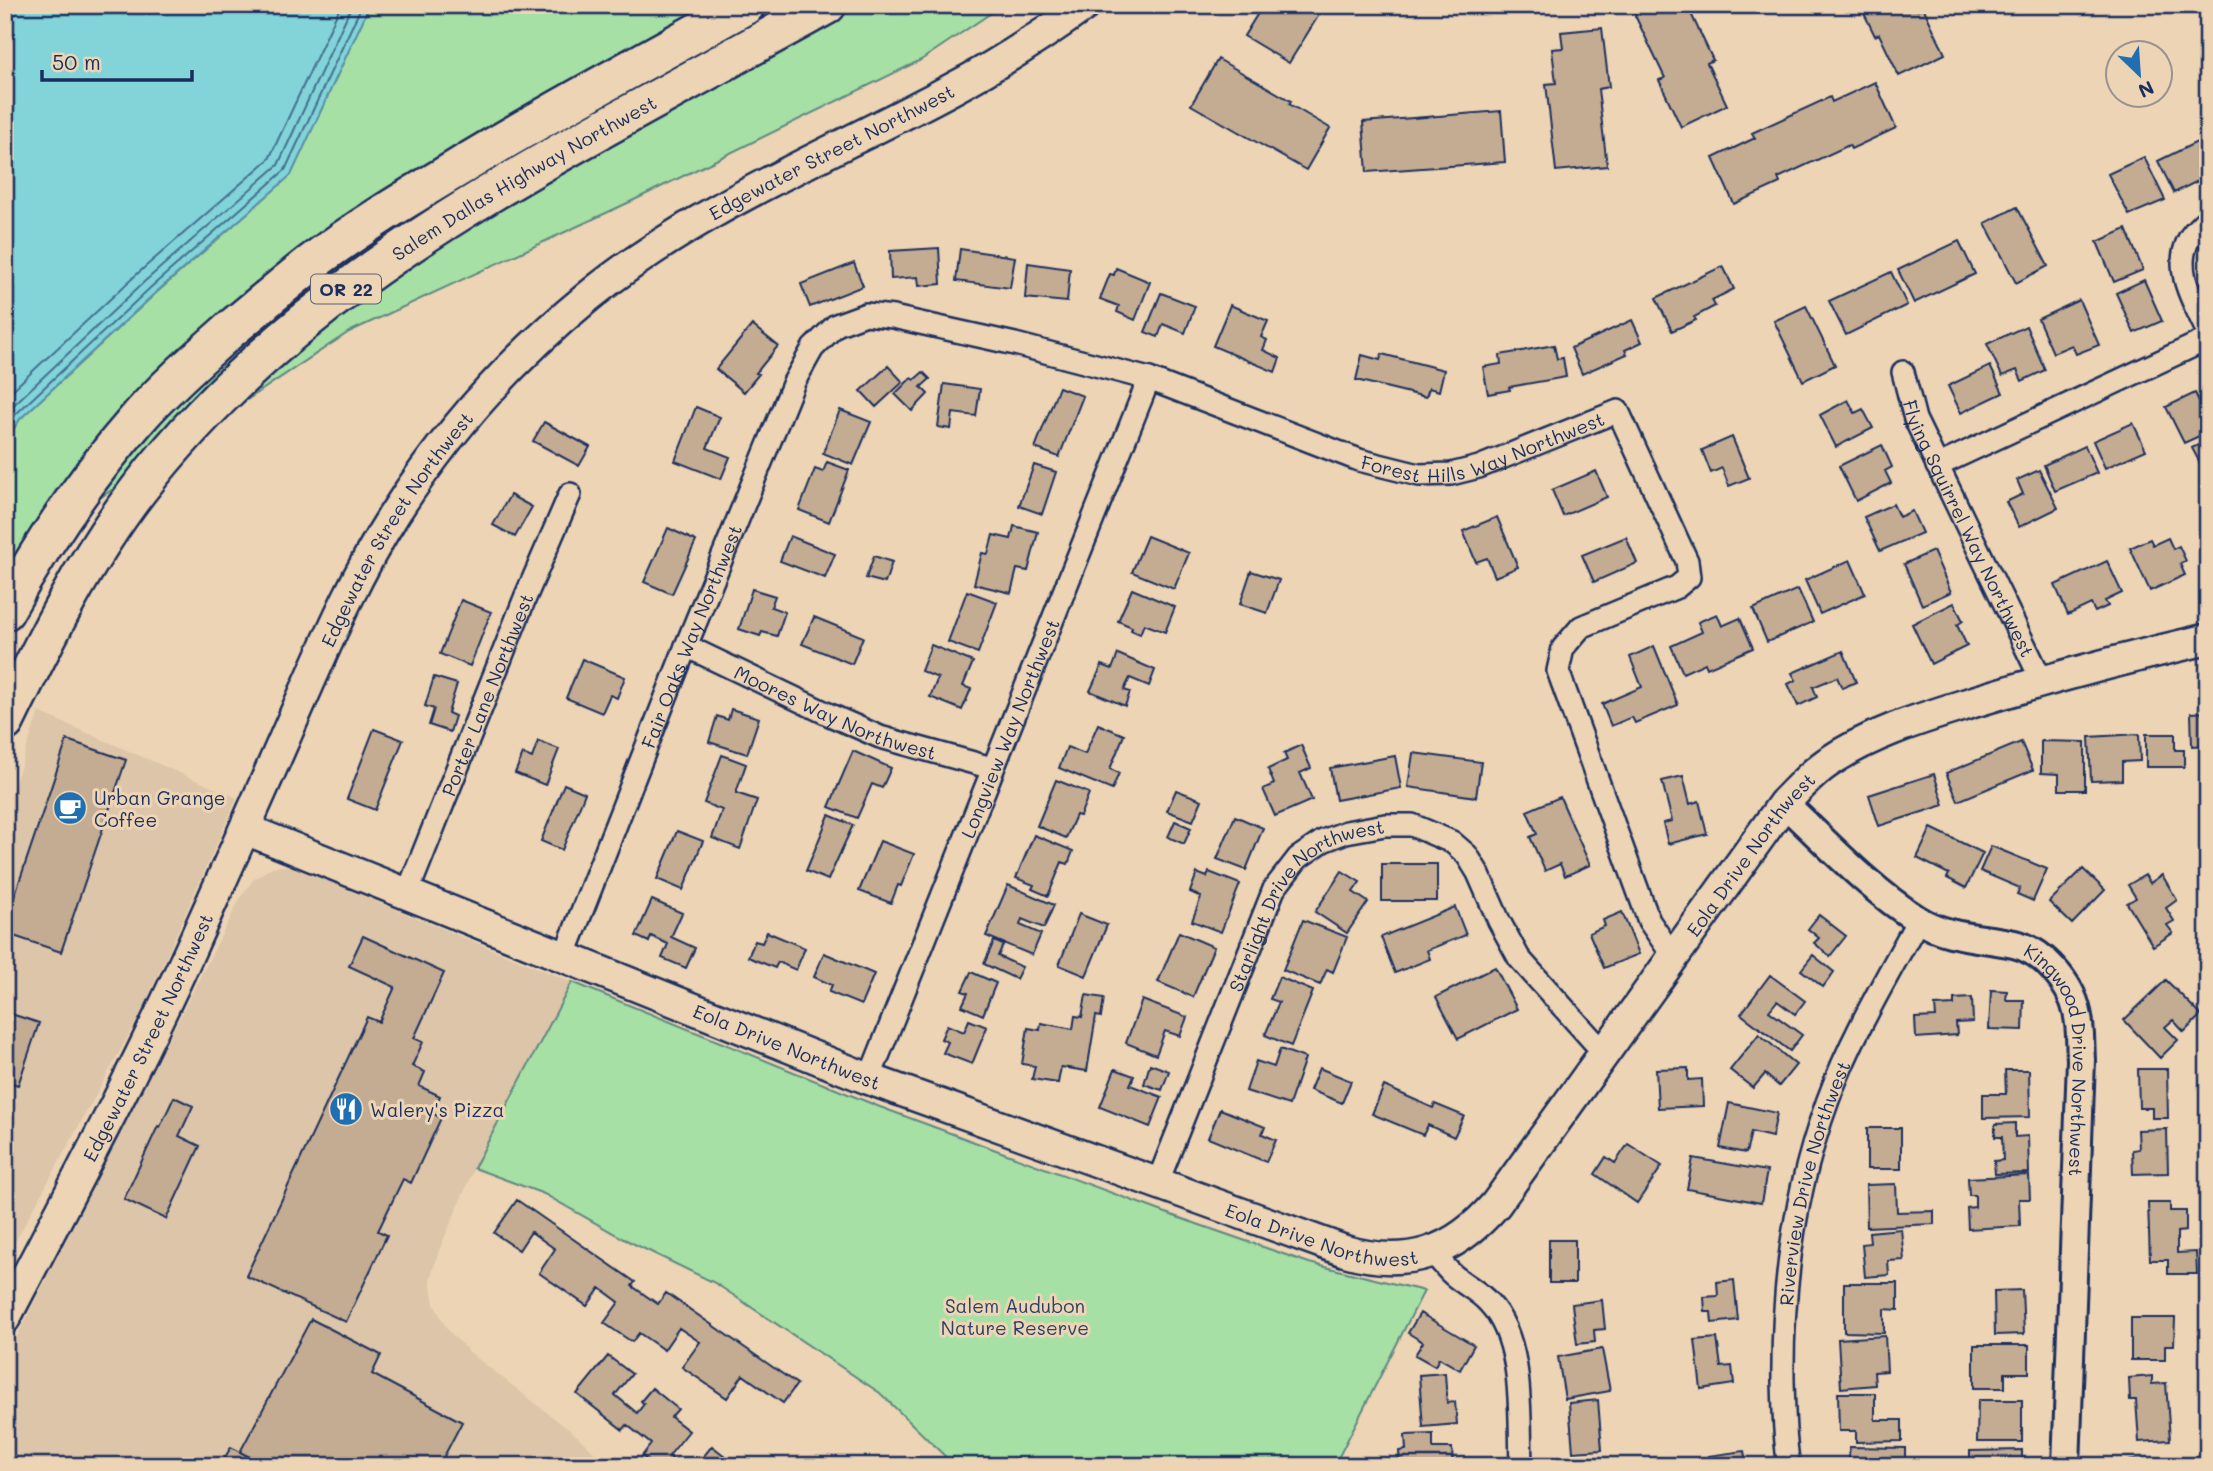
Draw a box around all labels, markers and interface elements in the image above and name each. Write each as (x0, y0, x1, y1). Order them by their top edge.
scale bar (42, 38, 192, 82)
north arrow (2104, 38, 2174, 108)
text: 50 m (52, 48, 101, 75)
text: N (2135, 75, 2158, 104)
street label: Edgewater Street Northwest (704, 78, 958, 225)
street label: Salem Dallas Highway Northwest (386, 89, 660, 266)
road number: OR 22 (311, 274, 381, 304)
street label: Flying Squirrel Way Northwest (1898, 397, 2041, 661)
street label: Forest Hills Way Northwest (1359, 405, 1608, 488)
street label: Edgewater Street Northwest (314, 406, 478, 650)
street label: Fair Oaks Way Northwest (635, 521, 747, 752)
street label: Porter Lane Northwest (435, 589, 538, 799)
street label: Longview Way Northwest (954, 615, 1064, 841)
street label: Moores Way Northwest (731, 659, 939, 765)
street label: Eola Drive Northwest (1680, 767, 1820, 941)
place label: Urban Grange Coffee (94, 785, 226, 832)
cafe icon: Urban Grange Coffee (51, 789, 89, 827)
street label: Starlight Drive Northwest (1222, 813, 1386, 995)
street label: Edgewater Street Northwest (76, 909, 218, 1165)
street label: Kingwood Drive Northwest (2020, 937, 2093, 1177)
street label: Eola Drive Northwest (690, 998, 884, 1095)
street label: Riverview Drive Northwest (1773, 1056, 1855, 1306)
restaurant icon: Walery's Pizza (327, 1090, 365, 1128)
place label: Walery's Pizza (370, 1097, 504, 1122)
street label: Eola Drive Northwest (1222, 1196, 1420, 1271)
park label: Salem Audubon Nature Reserve (941, 1293, 1089, 1340)

